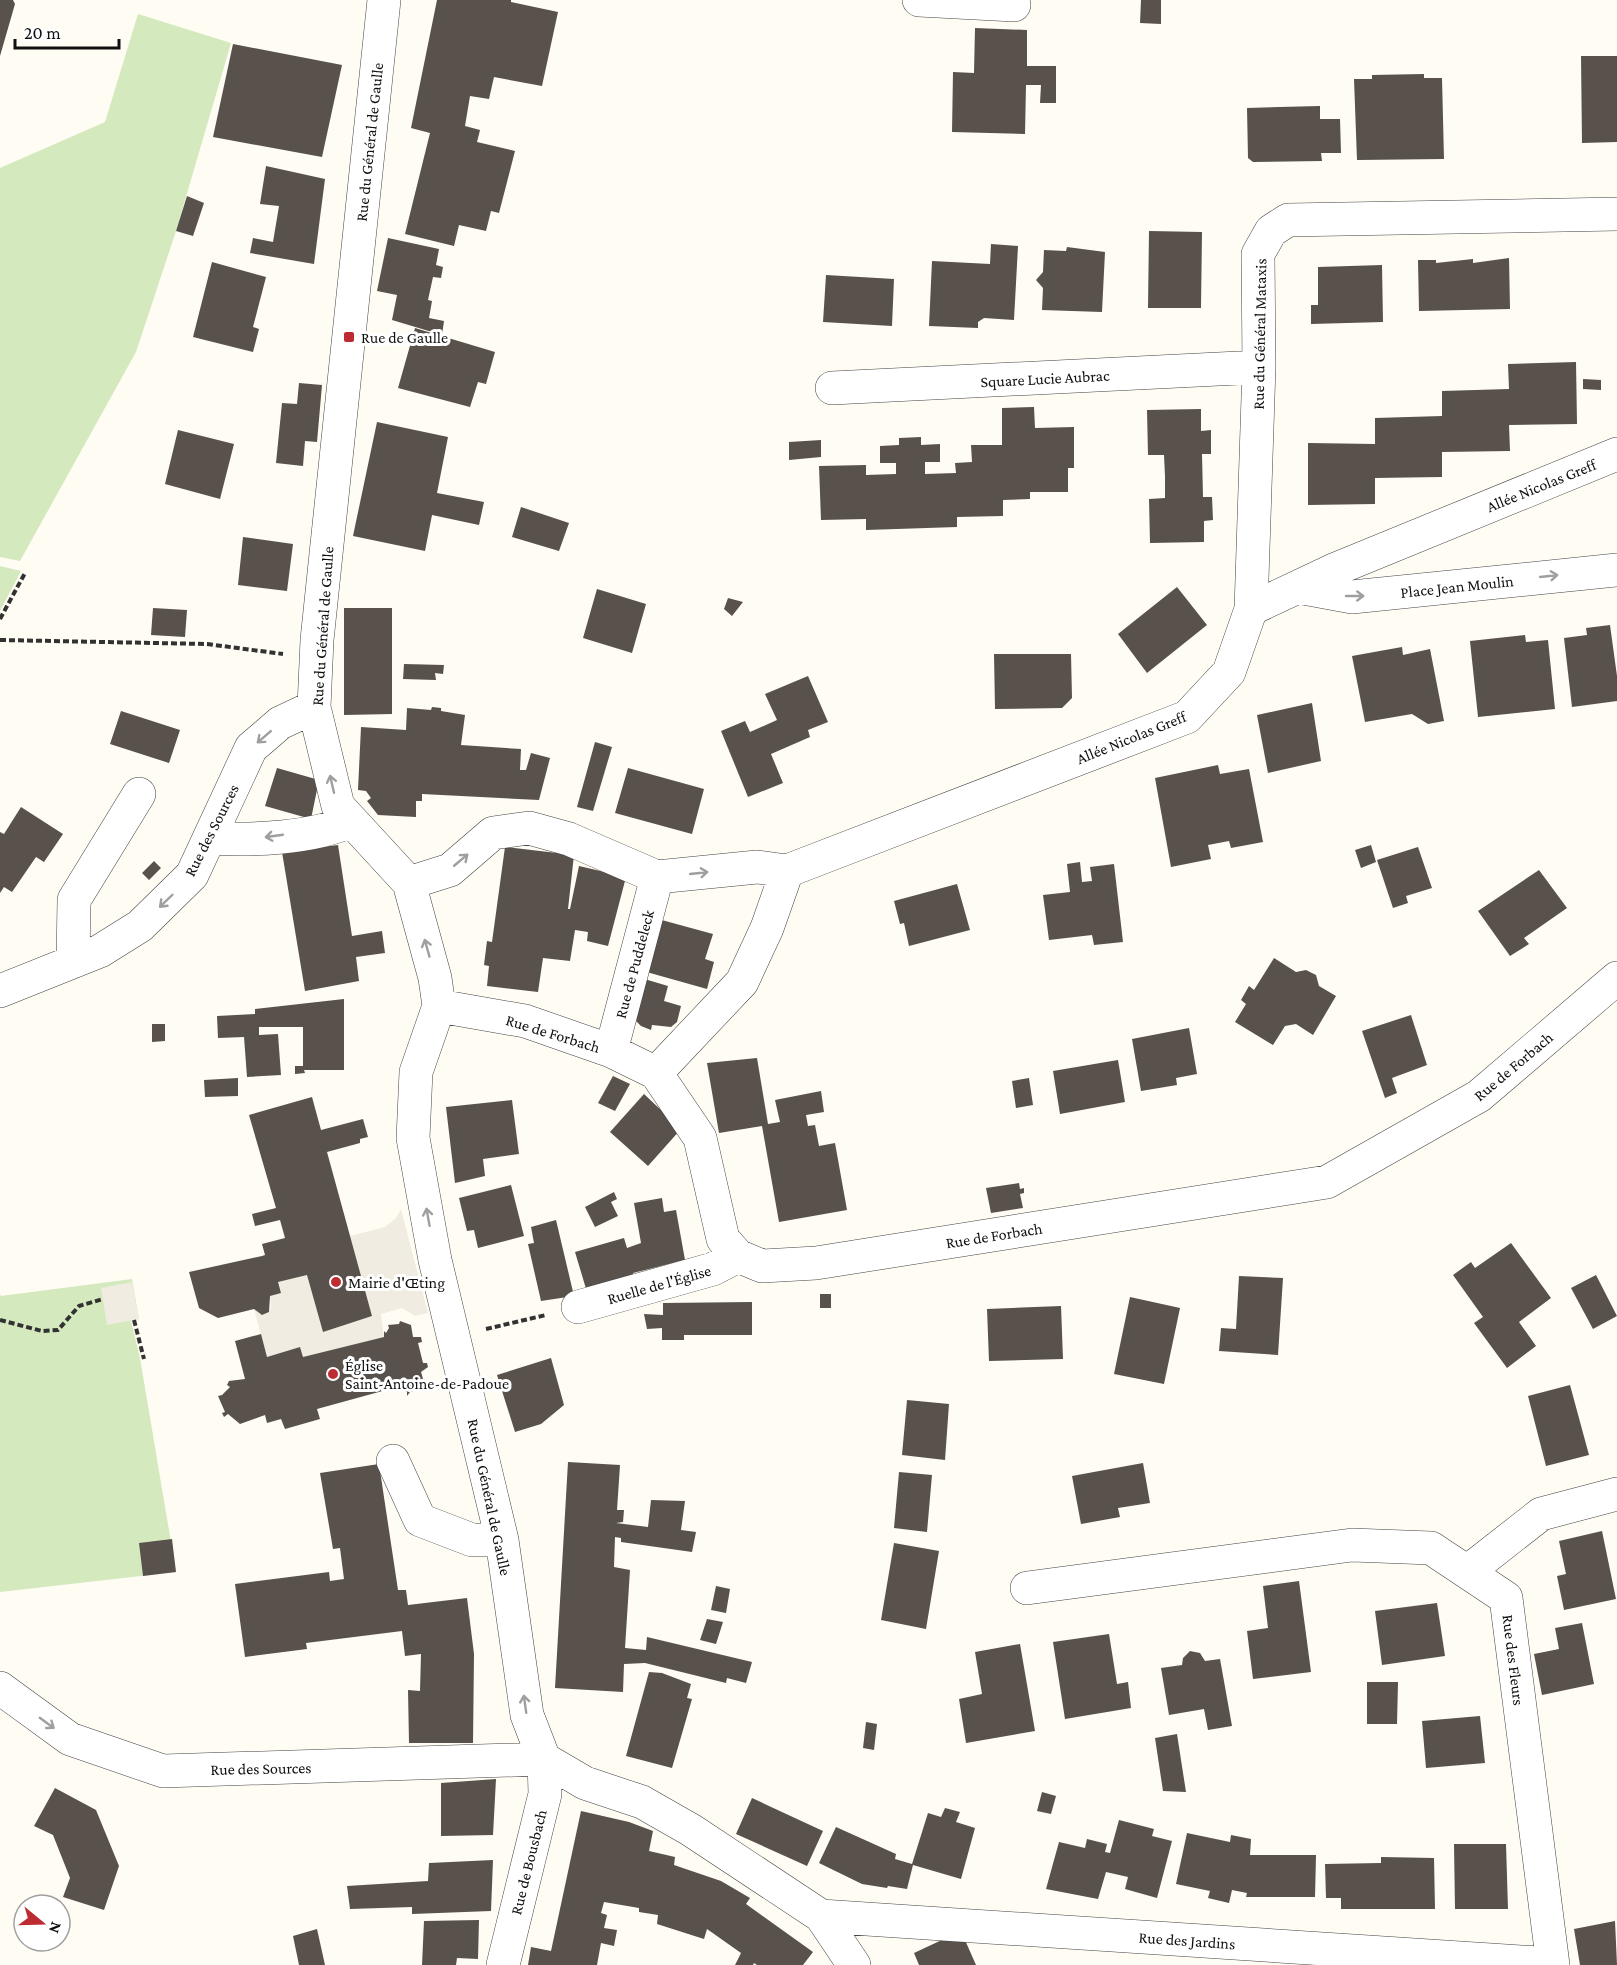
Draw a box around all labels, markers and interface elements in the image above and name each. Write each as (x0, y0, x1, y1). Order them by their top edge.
scale bar (15, 12, 118, 50)
text: 20 m (24, 23, 61, 43)
street label: Rue du Général de Gaulle (353, 62, 386, 222)
street label: Rue du Général Mataxis (1250, 258, 1269, 410)
place label: Rue de Gaulle (361, 329, 448, 346)
marker: Rue de Gaulle (342, 330, 356, 344)
street label: Square Lucie Aubrac (980, 367, 1110, 391)
street label: Allée Nicolas Greff (1484, 455, 1600, 515)
street label: Rue du Général de Gaulle (308, 546, 337, 706)
one-way arrow (1539, 570, 1559, 581)
street label: Place Jean Moulin (1400, 572, 1515, 602)
one-way arrow (1345, 590, 1365, 602)
street label: Allée Nicolas Greff (1074, 707, 1190, 767)
one-way arrow (257, 729, 273, 743)
one-way arrow (326, 775, 338, 794)
street label: Rue des Sources (181, 781, 242, 879)
one-way arrow (264, 831, 284, 842)
one-way arrow (453, 853, 468, 867)
one-way arrow (689, 867, 709, 878)
one-way arrow (158, 894, 173, 908)
street label: Rue de Puddeleck (612, 908, 657, 1020)
one-way arrow (421, 939, 432, 958)
street label: Rue de Forbach (504, 1011, 602, 1056)
street label: Rue de Forbach (1471, 1028, 1556, 1104)
one-way arrow (422, 1208, 433, 1228)
street label: Rue de Forbach (945, 1219, 1044, 1252)
street label: Ruelle de l'Église (605, 1262, 713, 1308)
place label: Mairie d'Œting (348, 1274, 445, 1292)
marker: Mairie d'Œting (329, 1275, 343, 1289)
place label: Église Saint-Antoine-de-Padoue (345, 1357, 509, 1392)
marker: Église Saint-Antoine-de-Padoue (326, 1367, 340, 1381)
street label: Rue du Général de Gaulle (465, 1417, 514, 1577)
street label: Rue des Fleurs (1499, 1614, 1528, 1706)
one-way arrow (520, 1694, 531, 1714)
one-way arrow (39, 1717, 55, 1729)
street label: Rue des Sources (210, 1759, 312, 1778)
street label: Rue de Bousbach (507, 1807, 550, 1916)
north arrow (12, 1893, 72, 1953)
text: N (46, 1920, 66, 1936)
street label: Rue des Jardins (1138, 1929, 1236, 1953)

